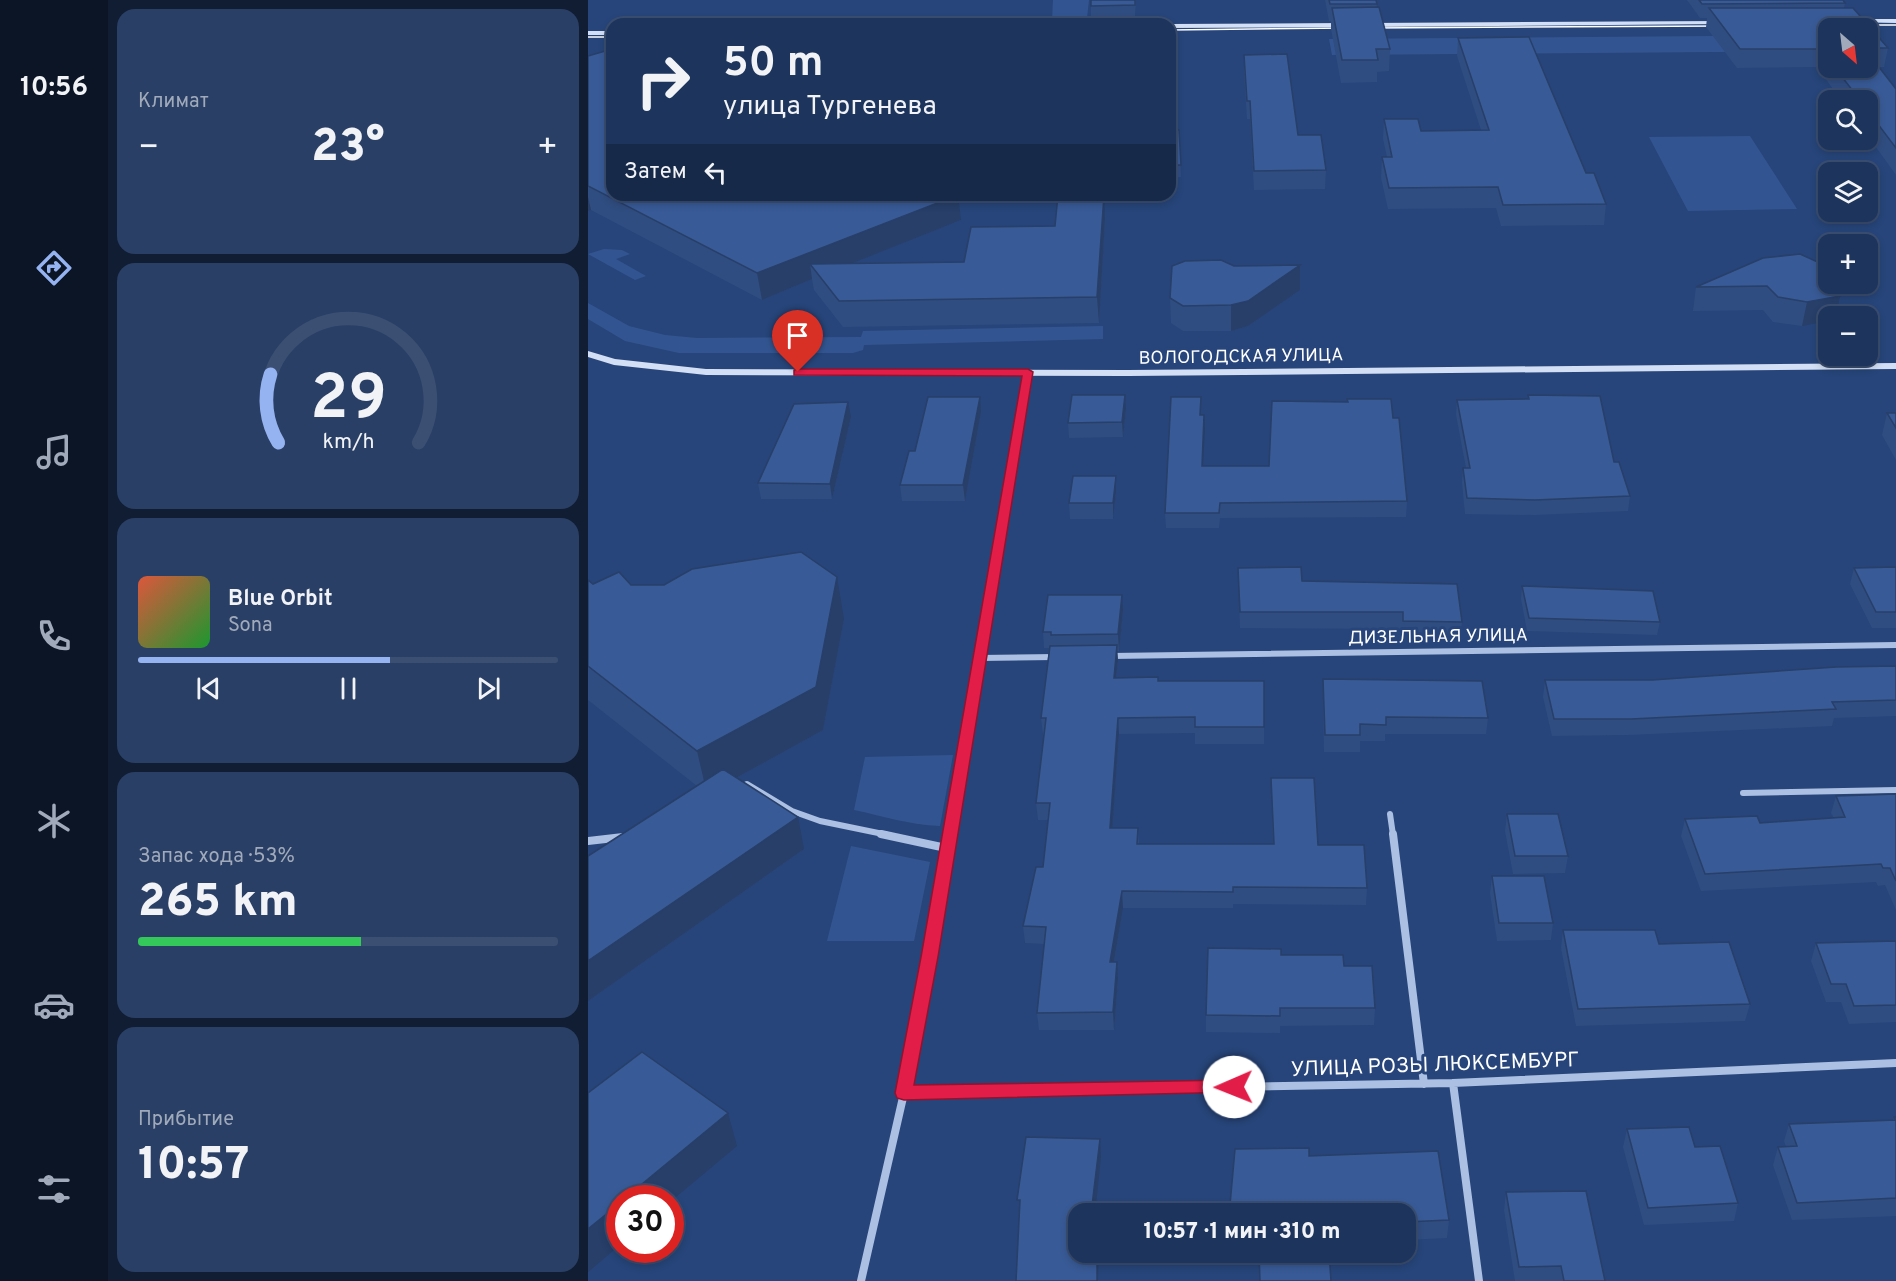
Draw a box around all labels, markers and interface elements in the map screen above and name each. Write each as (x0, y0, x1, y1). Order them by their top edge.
north arrow (1818, 18, 1878, 78)
map controls (1818, 18, 1878, 366)
text: 50 m (723, 38, 824, 91)
icon: right (624, 42, 702, 120)
text: 10:56 (20, 71, 88, 105)
text: Климат (138, 89, 209, 115)
text: улица Тургенева (723, 90, 937, 124)
button: search (1818, 90, 1878, 150)
text: 23° (311, 120, 385, 177)
text: − (138, 128, 159, 170)
text: + (537, 128, 558, 170)
icon: left (699, 156, 732, 189)
text: Затем (624, 159, 687, 186)
button: layers (1818, 162, 1878, 222)
button: + (1818, 234, 1878, 294)
icon: directions (33, 247, 75, 289)
button: − (1818, 306, 1878, 366)
pin (772, 310, 823, 372)
icon: arrive (781, 319, 814, 352)
street label: ВОЛОГОДСКАЯ УЛИЦА (1138, 344, 1344, 371)
text: 29 (310, 362, 386, 441)
text: km/h (322, 430, 374, 457)
icon: music (33, 431, 75, 473)
text: Blue Orbit (228, 586, 333, 613)
text: Sona (228, 613, 273, 639)
icon: phone (33, 615, 75, 657)
street label: ДИЗЕЛЬНАЯ УЛИЦА (1348, 624, 1528, 651)
icon: previous (192, 672, 225, 705)
icon: pause (332, 672, 365, 705)
icon: next (472, 672, 505, 705)
icon: climate (33, 800, 75, 842)
text: Запас хода · 53% (138, 844, 295, 870)
text: 265 km (138, 875, 298, 932)
icon: car (33, 984, 75, 1026)
street label: УЛИЦА РОЗЫ ЛЮКСЕМБУРГ (1290, 1047, 1580, 1084)
position arrow (1202, 1055, 1266, 1119)
text: Прибытие (138, 1107, 234, 1133)
text: 10:57 (138, 1138, 249, 1195)
icon: filters (33, 1168, 75, 1210)
speed limit sign: 30 (606, 1185, 684, 1263)
text: 10:57 · 1 мин · 310 m (1143, 1219, 1341, 1246)

